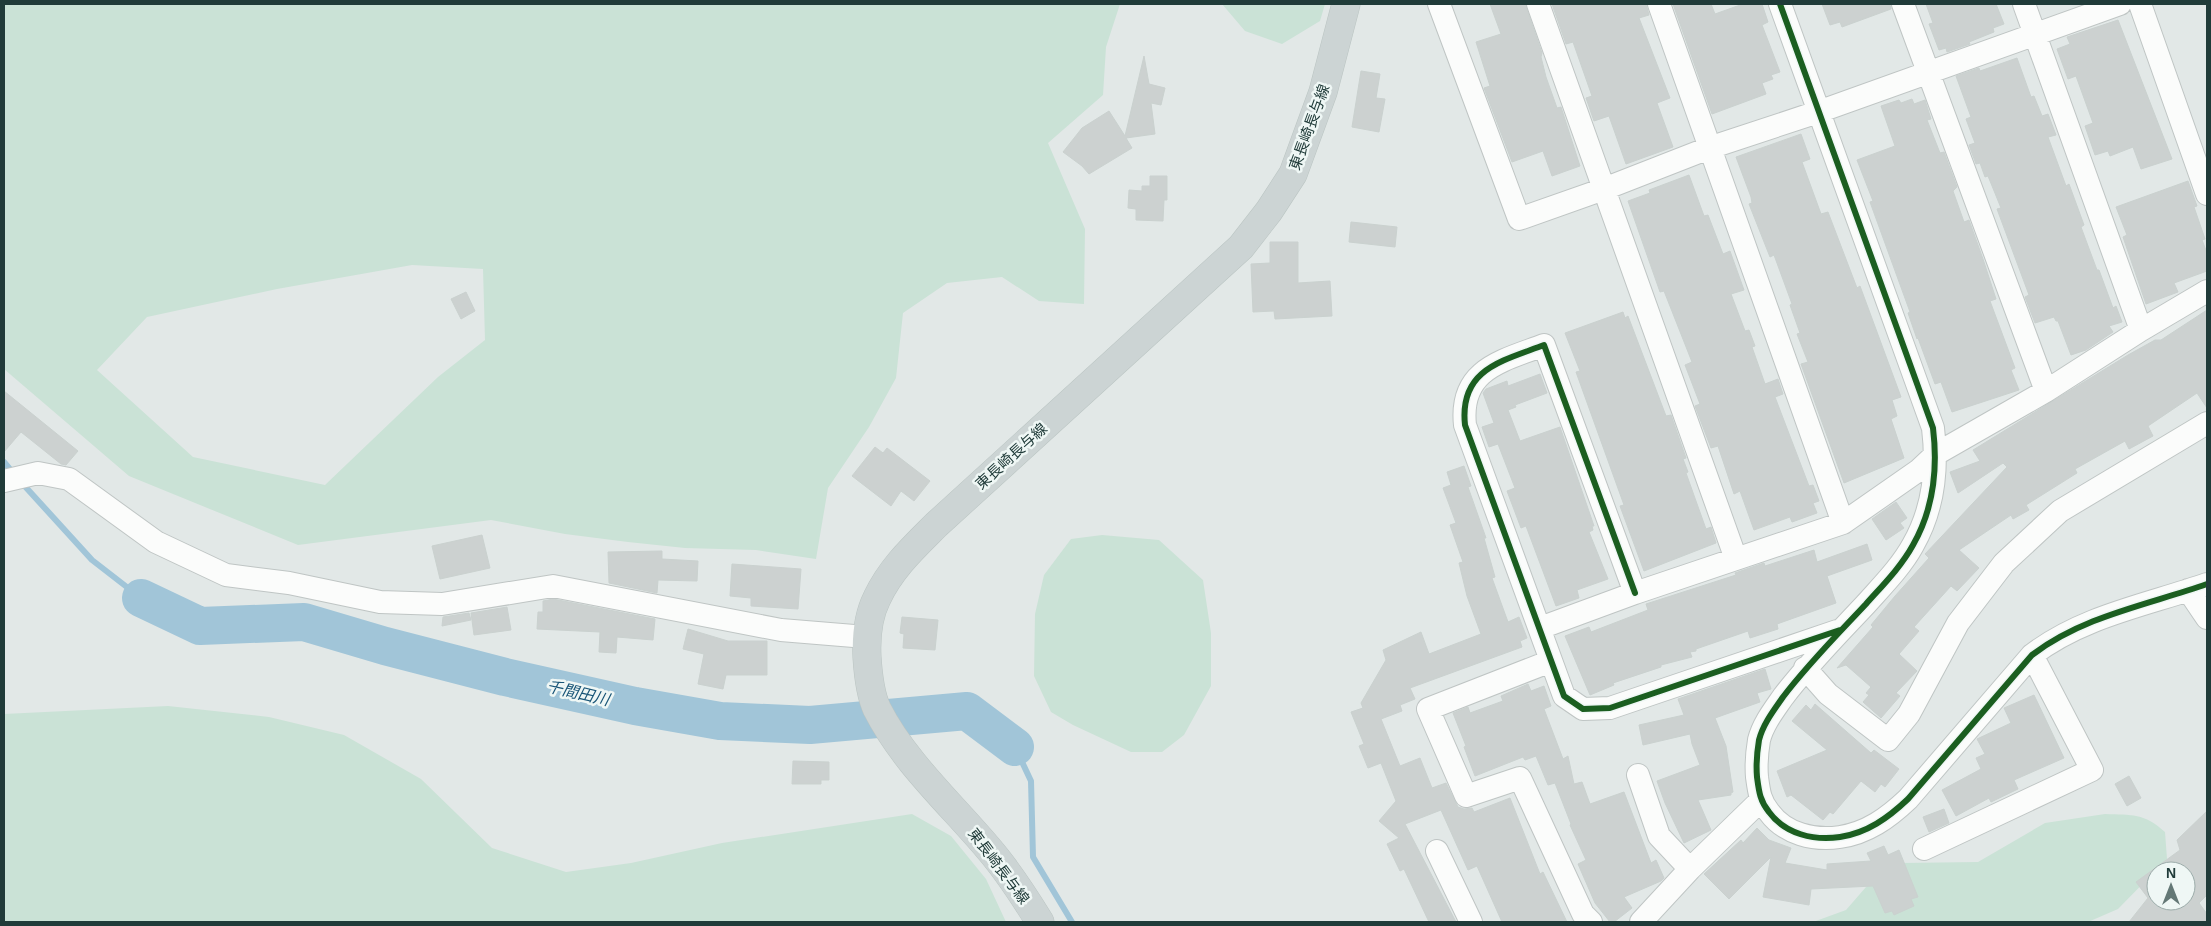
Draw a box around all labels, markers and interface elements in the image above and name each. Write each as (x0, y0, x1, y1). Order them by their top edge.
street label: 東長崎長与線 (1286, 82, 1332, 172)
street label: 東長崎長与線 (972, 420, 1050, 492)
water label: 千間田川 (545, 678, 613, 709)
street label: 東長崎長与線 (965, 825, 1033, 907)
north arrow (2146, 861, 2196, 911)
text: N (2166, 865, 2176, 881)

